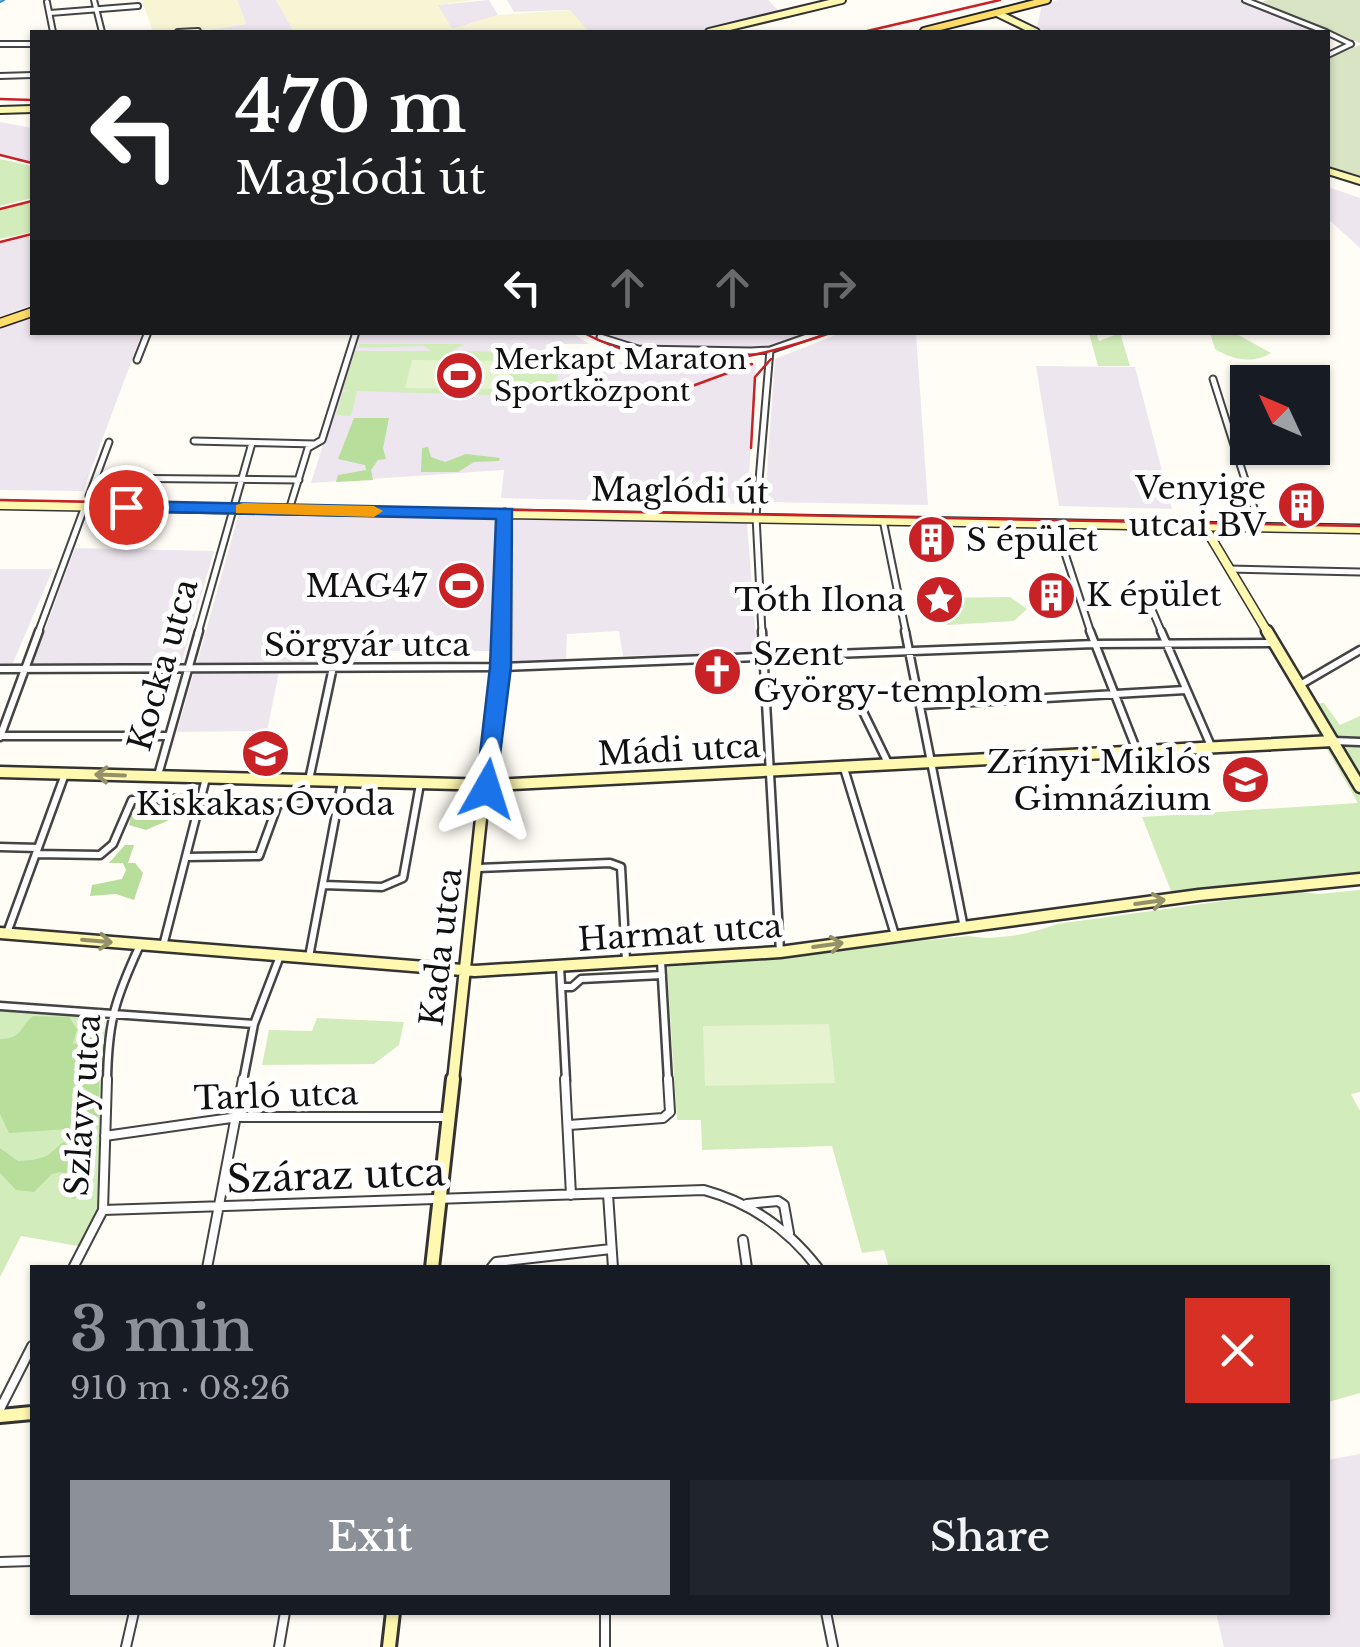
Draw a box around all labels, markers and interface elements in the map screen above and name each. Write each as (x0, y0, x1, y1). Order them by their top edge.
text: 470 m (235, 64, 467, 151)
icon: left (70, 70, 200, 200)
text: Maglódi út (235, 150, 486, 206)
icon: left (495, 260, 550, 315)
icon: ahead (600, 260, 655, 315)
icon: ahead (705, 260, 760, 315)
icon: right (810, 260, 865, 315)
place label: Merkapt Maraton Sportközpont (494, 342, 747, 409)
sports icon: Merkapt Maraton Sportközpont (433, 349, 485, 401)
north arrow (1230, 365, 1330, 465)
map controls (1230, 365, 1330, 465)
pin (84, 465, 169, 550)
place label: Venyige utcai BV (1129, 468, 1267, 545)
street label: Maglódi út (590, 469, 770, 513)
icon: arrive (99, 480, 154, 535)
building icon: Venyige utcai BV (1275, 480, 1327, 532)
building icon: S épület (905, 514, 957, 566)
place label: S épület (966, 520, 1098, 560)
sports icon: MAG47 (436, 560, 488, 612)
place label: MAG47 (305, 566, 428, 606)
building icon: K épület (1025, 569, 1077, 621)
street label: Kocka utca (119, 574, 207, 755)
place icon: Tóth Ilona (914, 574, 966, 626)
place label: K épület (1086, 575, 1222, 615)
place label: Tóth Ilona (734, 580, 905, 620)
street label: Sörgyár utca (264, 625, 470, 665)
place label: Szent György-templom (753, 634, 1042, 711)
church icon: Szent György-templom (692, 646, 744, 698)
street label: Mádi utca (597, 726, 762, 774)
school or university icon: Kiskakas Óvoda (239, 728, 291, 780)
position arrow (435, 737, 539, 841)
place label: Zrínyi Miklós Gimnázium (987, 742, 1211, 819)
school or university icon: Zrínyi Miklós Gimnázium (1220, 754, 1272, 806)
one-way arrow (94, 765, 126, 784)
place label: Kiskakas Óvoda (136, 784, 394, 824)
street label: Kada utca (411, 865, 471, 1028)
one-way arrow (1133, 892, 1166, 911)
street label: Harmat utca (577, 906, 784, 960)
one-way arrow (81, 932, 113, 951)
one-way arrow (811, 936, 844, 954)
street label: Szlávy utca (57, 1012, 109, 1197)
street label: Tarló utca (193, 1073, 359, 1119)
street label: Száraz utca (226, 1148, 447, 1203)
text: 3 min (70, 1293, 254, 1367)
button: close (1185, 1298, 1290, 1403)
text: 910 m · 08:26 (70, 1368, 290, 1408)
button: Exit (70, 1480, 670, 1595)
button: Share (690, 1480, 1290, 1595)

